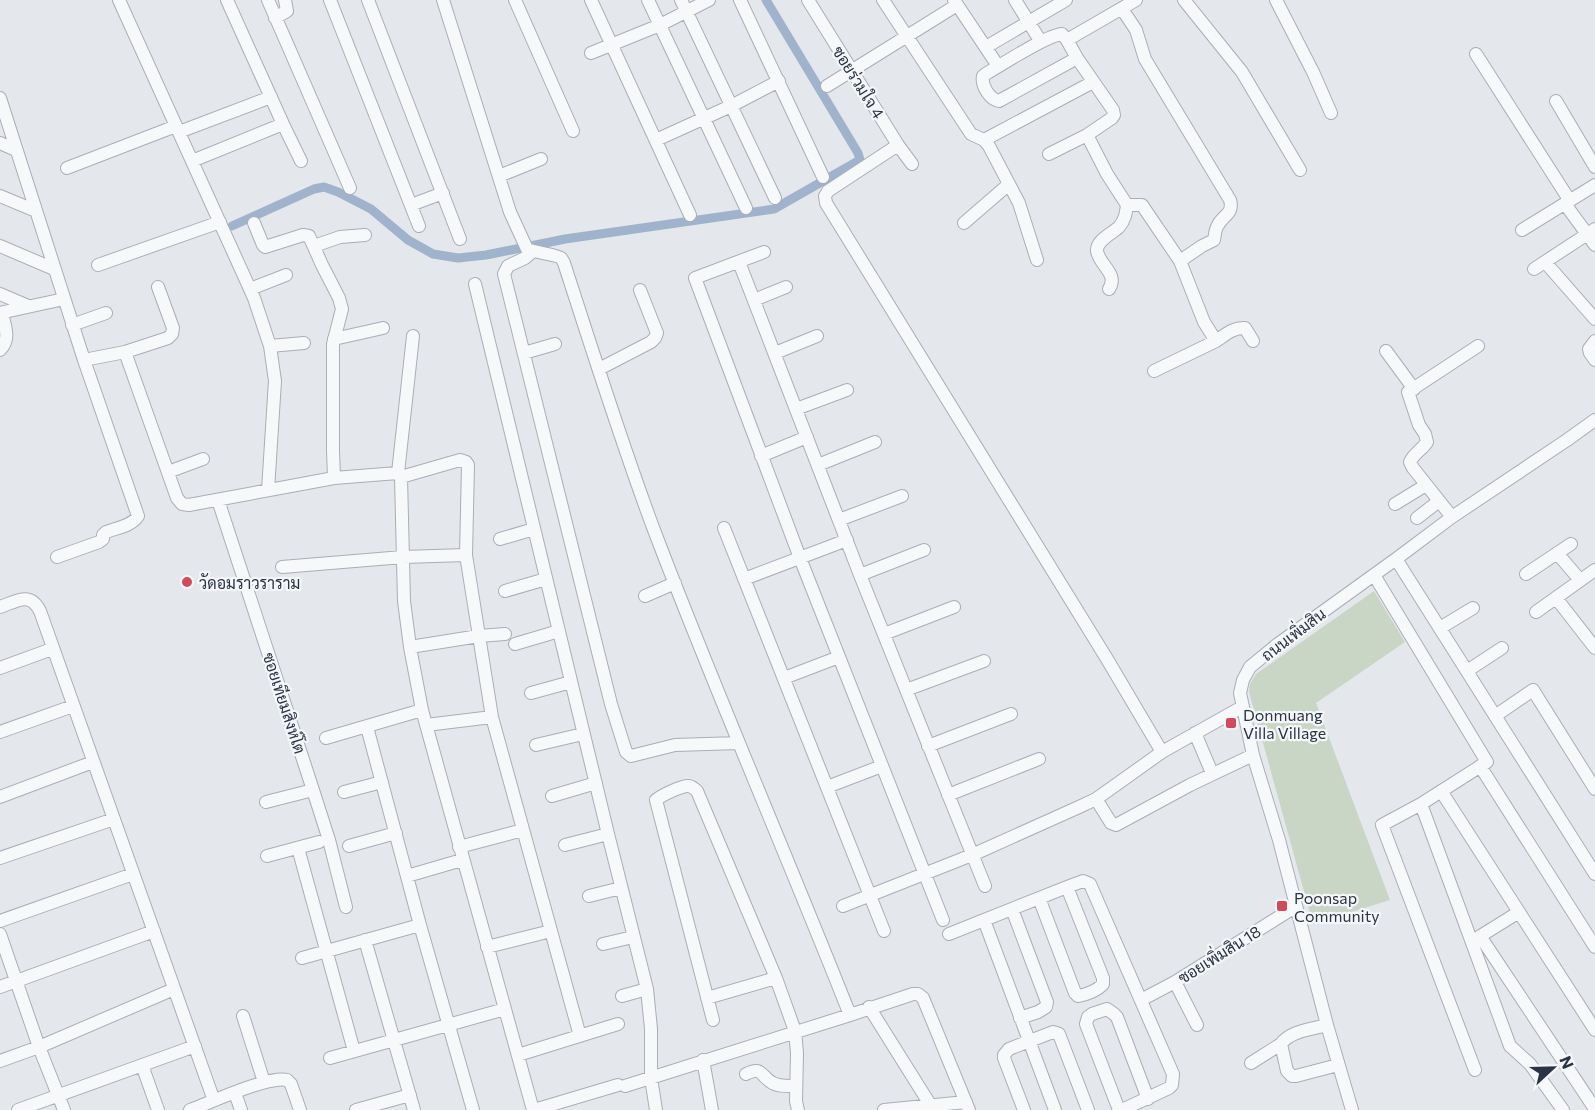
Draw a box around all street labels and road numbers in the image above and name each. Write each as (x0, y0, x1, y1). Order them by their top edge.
street label: ซอยร่วมใจ 4 (829, 42, 890, 122)
street label: ถนนเพิ่มสิน (1255, 601, 1329, 664)
street label: ซอยเทียมสิงห์โต (260, 649, 312, 756)
street label: ซอยเพิ่มสิน 18 (1172, 918, 1264, 987)

